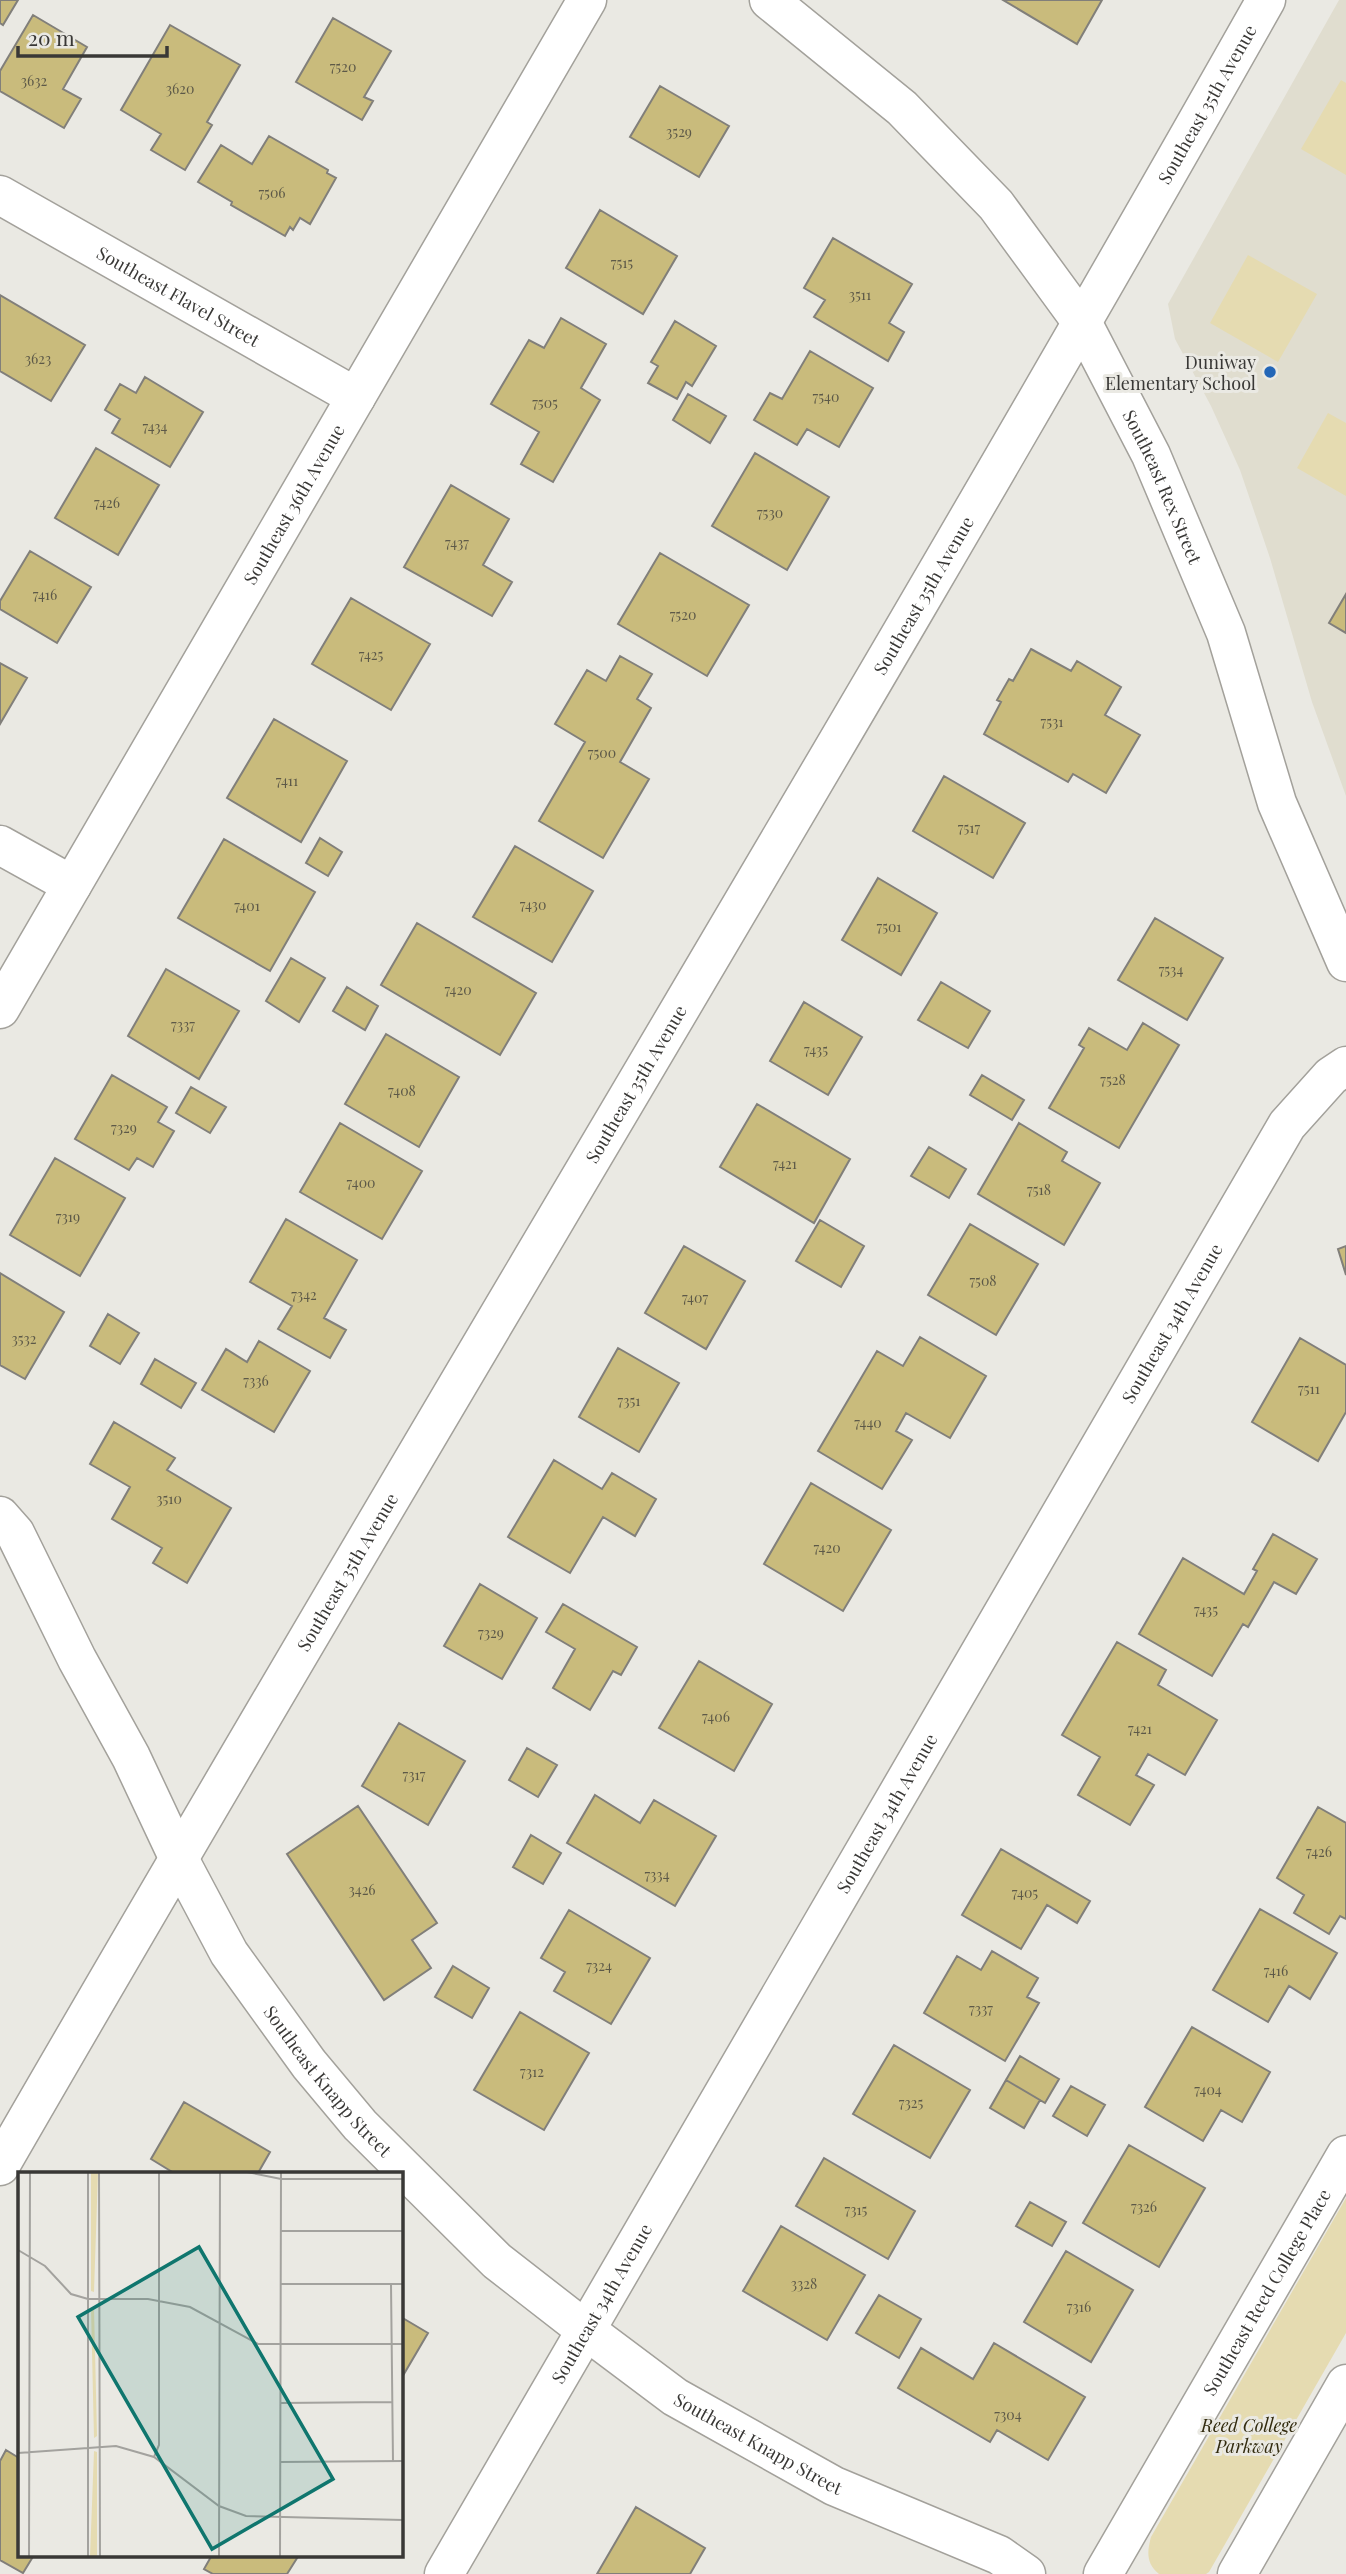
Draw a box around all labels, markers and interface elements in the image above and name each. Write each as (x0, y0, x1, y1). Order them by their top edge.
scale bar (18, 14, 166, 58)
street label: Southeast 35th Avenue (1152, 20, 1262, 188)
text: 20 m (28, 23, 75, 51)
house number: 7520 (330, 57, 356, 76)
house number: 3632 (21, 71, 48, 90)
house number: 3620 (166, 79, 194, 98)
house number: 3529 (666, 122, 692, 141)
house number: 7506 (258, 183, 286, 202)
street label: Southeast Flavel Street (93, 240, 265, 352)
house number: 7515 (611, 253, 633, 272)
house number: 3511 (849, 285, 871, 304)
house number: 3623 (25, 349, 51, 368)
place label: Duniway Elementary School (1105, 350, 1256, 395)
marker: Duniway Elementary School (1262, 364, 1278, 380)
house number: 7540 (813, 387, 839, 406)
house number: 7505 (532, 393, 558, 412)
street label: Southeast Rex Street (1118, 406, 1208, 568)
house number: 7434 (142, 417, 168, 436)
street label: Southeast 36th Avenue (238, 420, 350, 589)
house number: 7426 (94, 493, 120, 512)
house number: 7530 (757, 503, 783, 522)
street label: Southeast 35th Avenue (868, 512, 979, 679)
house number: 7437 (445, 533, 469, 552)
house number: 7416 (33, 585, 57, 604)
house number: 7520 (670, 605, 696, 624)
house number: 7425 (359, 645, 384, 664)
house number: 7531 (1041, 712, 1064, 731)
house number: 7500 (588, 743, 616, 762)
house number: 7411 (276, 771, 298, 790)
house number: 7517 (958, 818, 980, 837)
house number: 7430 (520, 895, 546, 914)
house number: 7401 (234, 896, 260, 915)
house number: 7501 (876, 917, 902, 936)
house number: 7534 (1159, 960, 1183, 979)
house number: 7420 (444, 980, 472, 999)
street label: Southeast 35th Avenue (580, 1001, 692, 1167)
house number: 7337 (171, 1015, 195, 1034)
house number: 7435 (804, 1040, 828, 1059)
house number: 7528 (1100, 1070, 1126, 1089)
house number: 7408 (388, 1081, 416, 1100)
house number: 7329 (111, 1118, 137, 1137)
house number: 7421 (773, 1154, 797, 1173)
house number: 7400 (347, 1173, 375, 1192)
house number: 7518 (1027, 1180, 1051, 1199)
house number: 7319 (56, 1207, 80, 1226)
street label: Southeast 34th Avenue (1116, 1239, 1228, 1408)
house number: 7508 (969, 1271, 997, 1290)
house number: 7342 (291, 1285, 317, 1304)
house number: 7407 (682, 1288, 708, 1307)
house number: 3532 (11, 1329, 37, 1348)
house number: 7336 (243, 1371, 269, 1390)
house number: 7511 (1298, 1379, 1320, 1398)
house number: 7351 (618, 1391, 641, 1410)
house number: 7440 (854, 1413, 882, 1432)
house number: 3510 (156, 1489, 182, 1508)
street label: Southeast 35th Avenue (291, 1489, 403, 1655)
house number: 7420 (813, 1538, 841, 1557)
house number: 7435 (1194, 1600, 1218, 1619)
house number: 7329 (478, 1623, 504, 1642)
house number: 7406 (702, 1707, 730, 1726)
house number: 7421 (1128, 1719, 1152, 1738)
street label: Southeast 34th Avenue (831, 1729, 942, 1898)
house number: 7317 (403, 1765, 426, 1784)
house number: 7426 (1306, 1842, 1332, 1861)
house number: 7334 (644, 1865, 670, 1884)
house number: 3426 (348, 1880, 376, 1899)
house number: 7405 (1012, 1883, 1038, 1902)
house number: 7324 (586, 1956, 612, 1975)
house number: 7416 (1264, 1961, 1288, 1980)
house number: 7337 (969, 1999, 993, 2018)
street label: Southeast Knapp Street (259, 2001, 397, 2162)
house number: 7312 (520, 2062, 544, 2081)
house number: 7404 (1194, 2080, 1222, 2099)
house number: 7325 (899, 2093, 923, 2112)
inset map (18, 2172, 402, 2556)
street label: Southeast Reed College Place (1197, 2184, 1336, 2400)
house number: 7326 (1131, 2197, 1157, 2216)
house number: 7315 (845, 2200, 868, 2219)
street label: Southeast 34th Avenue (546, 2219, 657, 2388)
house number: 3328 (791, 2274, 817, 2293)
house number: 7316 (1067, 2297, 1091, 2316)
street label: Southeast Knapp Street (670, 2387, 846, 2500)
house number: 7304 (994, 2405, 1022, 2424)
park label: Reed College Parkway (1200, 2413, 1297, 2458)

